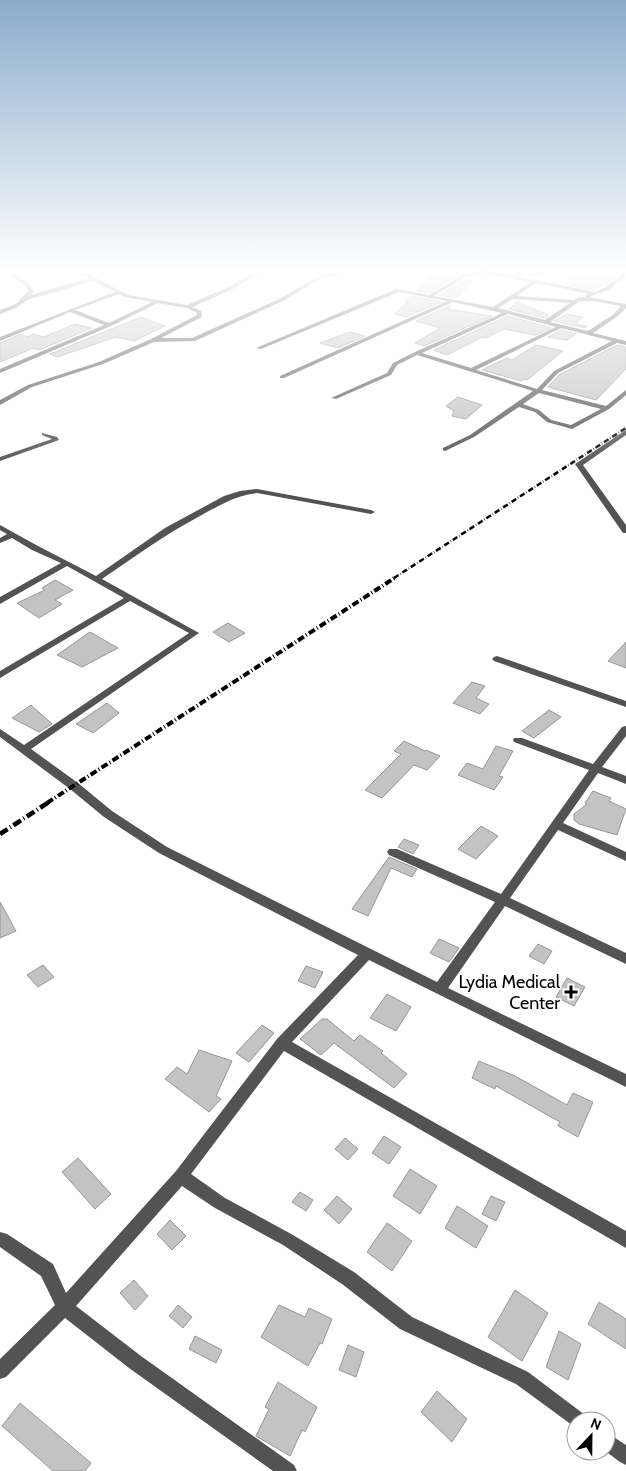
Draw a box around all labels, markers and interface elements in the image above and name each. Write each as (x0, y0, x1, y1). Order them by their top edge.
place label: Lydia Medical Center (458, 971, 561, 1014)
marker: Lydia Medical Center (564, 985, 578, 999)
north arrow (566, 1411, 616, 1461)
text: N (588, 1414, 604, 1434)

